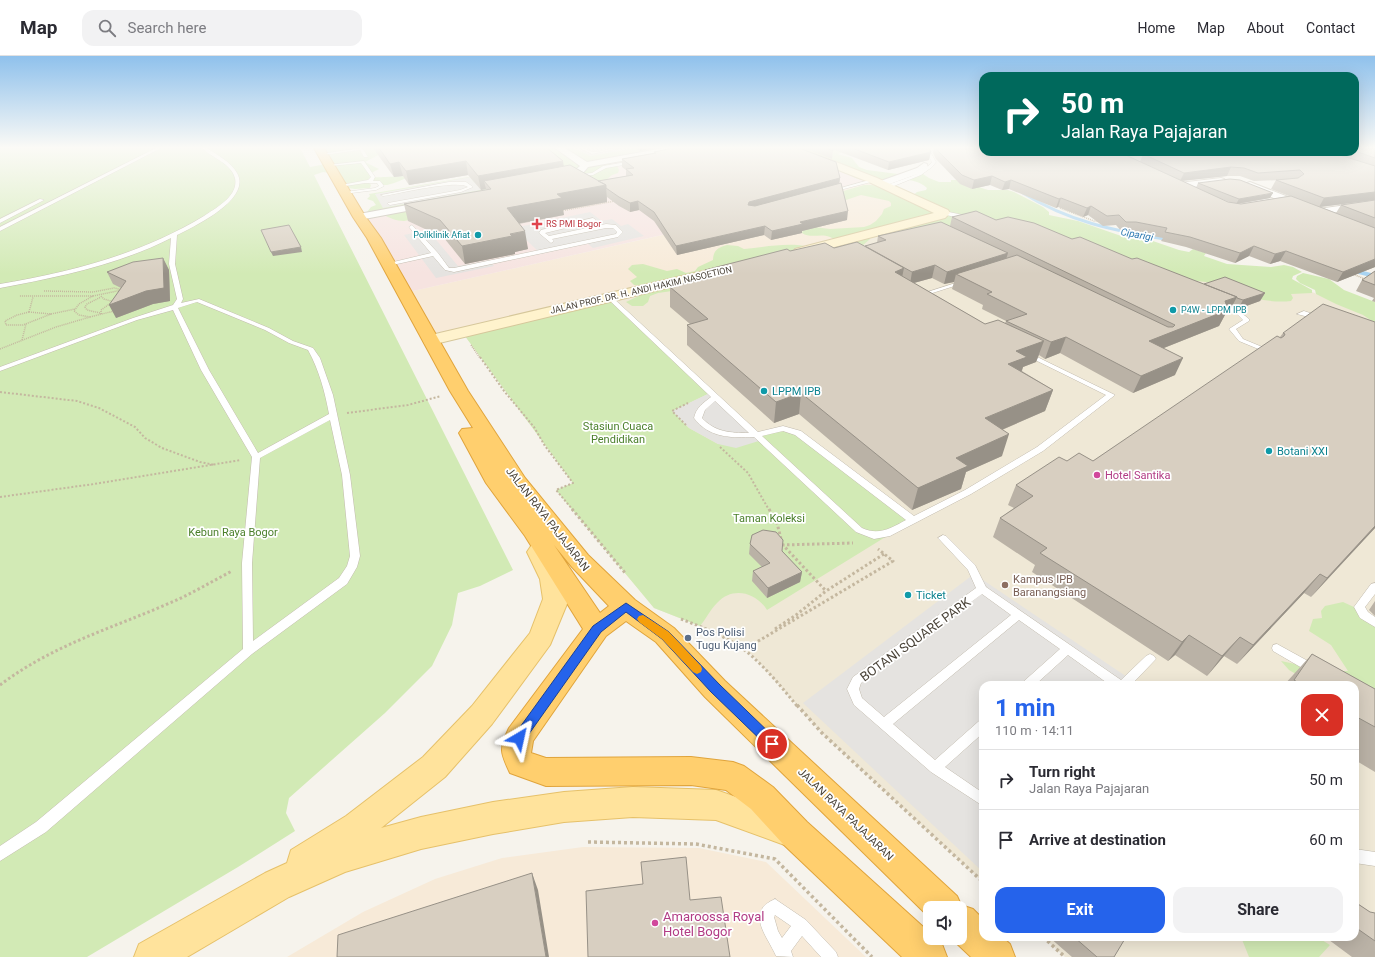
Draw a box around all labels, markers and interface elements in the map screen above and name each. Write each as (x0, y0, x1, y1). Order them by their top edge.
search box (82, 10, 362, 46)
text: Map (20, 16, 58, 39)
icon: search (96, 17, 118, 39)
text: Search here (128, 19, 206, 37)
text: Home (1137, 20, 1175, 36)
text: Map (1197, 20, 1225, 36)
text: About (1247, 20, 1284, 36)
text: Contact (1306, 20, 1355, 36)
text: 50 m (1061, 87, 1124, 120)
icon: right (995, 88, 1047, 140)
text: Jalan Raya Pajajaran (1061, 121, 1227, 142)
marker: RS PMI Bogor (531, 218, 543, 230)
place label: RS PMI Bogor (546, 219, 601, 229)
water label: Ciparigi (1120, 226, 1155, 243)
place label: Poliklinik Afiat (413, 230, 470, 240)
marker: Poliklinik Afiat (473, 230, 483, 240)
street label: JALAN PROF. DR. H. ANDI HAKIM NASOETION (549, 264, 733, 316)
marker: P4W - LPPM IPB (1168, 305, 1178, 315)
place label: P4W - LPPM IPB (1181, 305, 1247, 315)
place label: LPPM IPB (772, 385, 821, 398)
marker: LPPM IPB (759, 386, 769, 396)
park label: Stasiun Cuaca Pendidikan (583, 420, 653, 446)
place label: Botani XXI (1277, 445, 1328, 458)
marker: Botani XXI (1264, 446, 1274, 456)
street label: JALAN RAYA PAJAJARAN (503, 465, 592, 574)
place label: Hotel Santika (1105, 469, 1170, 482)
marker: Hotel Santika (1092, 470, 1102, 480)
park label: Taman Koleksi (733, 512, 805, 525)
park label: Kebun Raya Bogor (188, 526, 278, 539)
place label: Kampus IPB Baranangsiang (1013, 573, 1086, 599)
marker: Kampus IPB Baranangsiang (1000, 580, 1010, 590)
place label: Ticket (916, 589, 946, 602)
marker: Ticket (903, 590, 913, 600)
street label: BOTANI SQUARE PARK (857, 594, 974, 684)
place label: Pos Polisi Tugu Kujang (696, 626, 757, 652)
marker: Pos Polisi Tugu Kujang (683, 633, 693, 643)
text: 1 min (995, 694, 1055, 722)
button: close (1301, 694, 1343, 736)
position arrow (498, 717, 540, 759)
text: 110 m · 14:11 (995, 723, 1074, 738)
pin (755, 727, 789, 761)
icon: arrive (761, 733, 783, 755)
text: Turn right (1029, 763, 1095, 781)
street label: JALAN RAYA PAJAJARAN (795, 765, 896, 863)
icon: right (995, 769, 1017, 791)
text: 50 m (1309, 771, 1343, 789)
text: Jalan Raya Pajajaran (1029, 781, 1149, 796)
icon: arrive (995, 829, 1017, 851)
text: Arrive at destination (1029, 831, 1166, 849)
text: 60 m (1309, 831, 1343, 849)
button: Exit (995, 887, 1165, 933)
button: Share (1173, 887, 1343, 933)
map controls (923, 901, 967, 945)
button: sound (923, 901, 967, 945)
place label: Amaroossa Royal Hotel Bogor (663, 909, 764, 939)
marker: Amaroossa Royal Hotel Bogor (650, 918, 660, 928)

